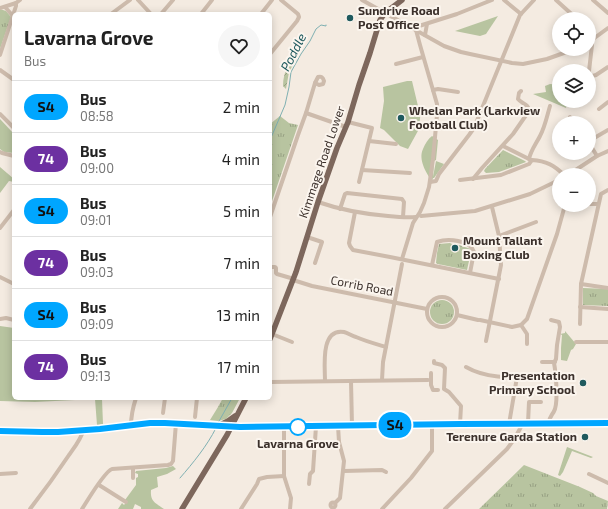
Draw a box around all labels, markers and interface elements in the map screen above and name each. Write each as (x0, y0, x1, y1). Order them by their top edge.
place label: Sundrive Road Post Office (358, 3, 440, 31)
map controls (552, 12, 596, 212)
button: locate (552, 12, 596, 56)
marker: Sundrive Road Post Office (345, 13, 355, 23)
button: heart (218, 25, 260, 67)
text: Lavarna Grove (24, 26, 153, 49)
water label: Poddle (277, 30, 309, 74)
text: Bus (24, 53, 46, 69)
button: layers (552, 64, 596, 108)
text: Bus (80, 90, 106, 108)
text: S4 (37, 98, 55, 115)
text: 2 min (223, 98, 260, 116)
place label: Whelan Park (Larkview Football Club) (409, 103, 541, 131)
street label: Kimmage Road Lower (295, 104, 347, 220)
text: 08:58 (80, 108, 114, 124)
marker: Whelan Park (Larkview Football Club) (396, 113, 406, 123)
button: + (552, 116, 596, 160)
text: Bus (80, 142, 106, 160)
text: 74 (38, 150, 54, 167)
text: 4 min (222, 150, 260, 168)
text: 09:00 (80, 160, 114, 176)
button: − (552, 168, 596, 212)
text: Bus (80, 194, 106, 212)
text: S4 (37, 202, 55, 219)
text: 5 min (223, 202, 260, 220)
text: 09:01 (80, 212, 111, 228)
place label: Mount Tallant Boxing Club (463, 233, 543, 261)
marker: Mount Tallant Boxing Club (450, 243, 460, 253)
text: Bus (80, 246, 106, 264)
text: 74 (38, 254, 54, 271)
text: 7 min (223, 254, 260, 272)
text: 09:03 (80, 264, 113, 280)
street label: Corrib Road (330, 272, 395, 298)
text: Bus (80, 298, 106, 316)
text: S4 (37, 306, 55, 323)
text: 13 min (217, 306, 260, 324)
text: 09:09 (80, 316, 114, 332)
text: Bus (80, 350, 106, 368)
text: 74 (38, 358, 54, 375)
text: 17 min (217, 358, 260, 376)
text: 09:13 (80, 368, 111, 384)
place label: Presentation Primary School (489, 368, 575, 397)
marker: Presentation Primary School (578, 378, 588, 388)
line badge: S4 (377, 412, 413, 438)
text: S4 (386, 416, 404, 433)
marker: Lavarna Grove (289, 418, 307, 436)
place label: Terenure Garda Station (446, 429, 577, 443)
marker: Terenure Garda Station (580, 432, 590, 442)
place label: Lavarna Grove (257, 436, 339, 450)

